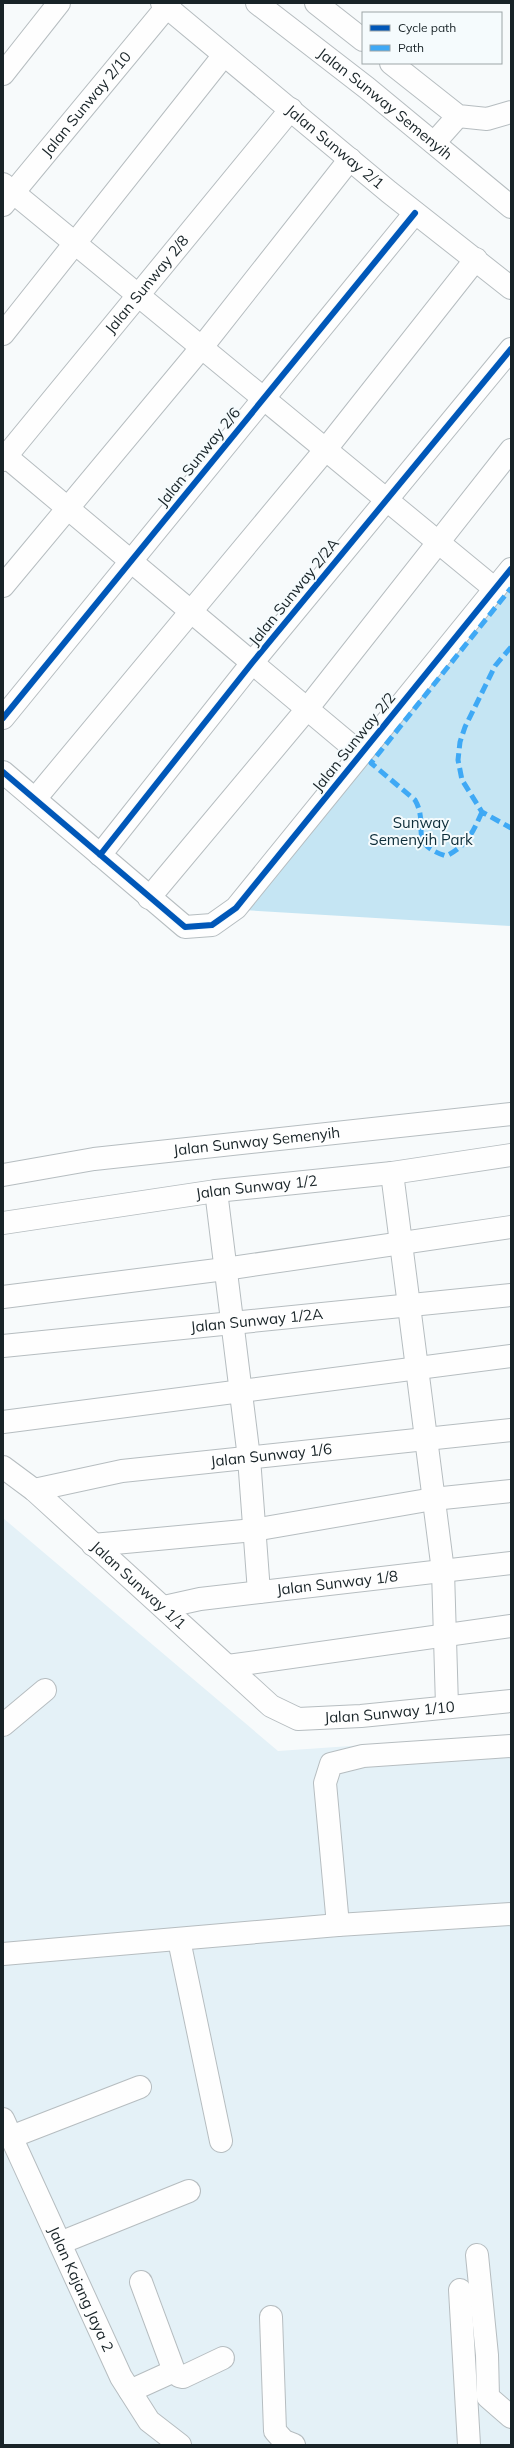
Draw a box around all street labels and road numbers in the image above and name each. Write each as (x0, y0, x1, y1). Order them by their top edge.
street label: Jalan Sunway Semenyih (314, 43, 456, 164)
street label: Jalan Sunway 2/10 (37, 47, 135, 160)
street label: Jalan Sunway 2/1 (282, 100, 388, 193)
street label: Jalan Sunway 2/8 (101, 231, 193, 337)
street label: Jalan Sunway 2/6 (153, 403, 244, 510)
street label: Jalan Sunway 2/2A (244, 534, 343, 649)
street label: Jalan Sunway 2/2 (308, 688, 399, 795)
street label: Jalan Sunway Semenyih (172, 1123, 341, 1159)
street label: Jalan Sunway 1/2 (194, 1171, 318, 1203)
street label: Jalan Sunway 1/2A (190, 1304, 324, 1336)
street label: Jalan Sunway 1/6 (209, 1439, 333, 1471)
street label: Jalan Sunway 1/1 (87, 1537, 190, 1633)
street label: Jalan Sunway 1/8 (275, 1566, 399, 1599)
street label: Jalan Sunway 1/10 (324, 1697, 456, 1727)
street label: Jalan Kajang Jaya 2 (44, 2223, 118, 2355)

